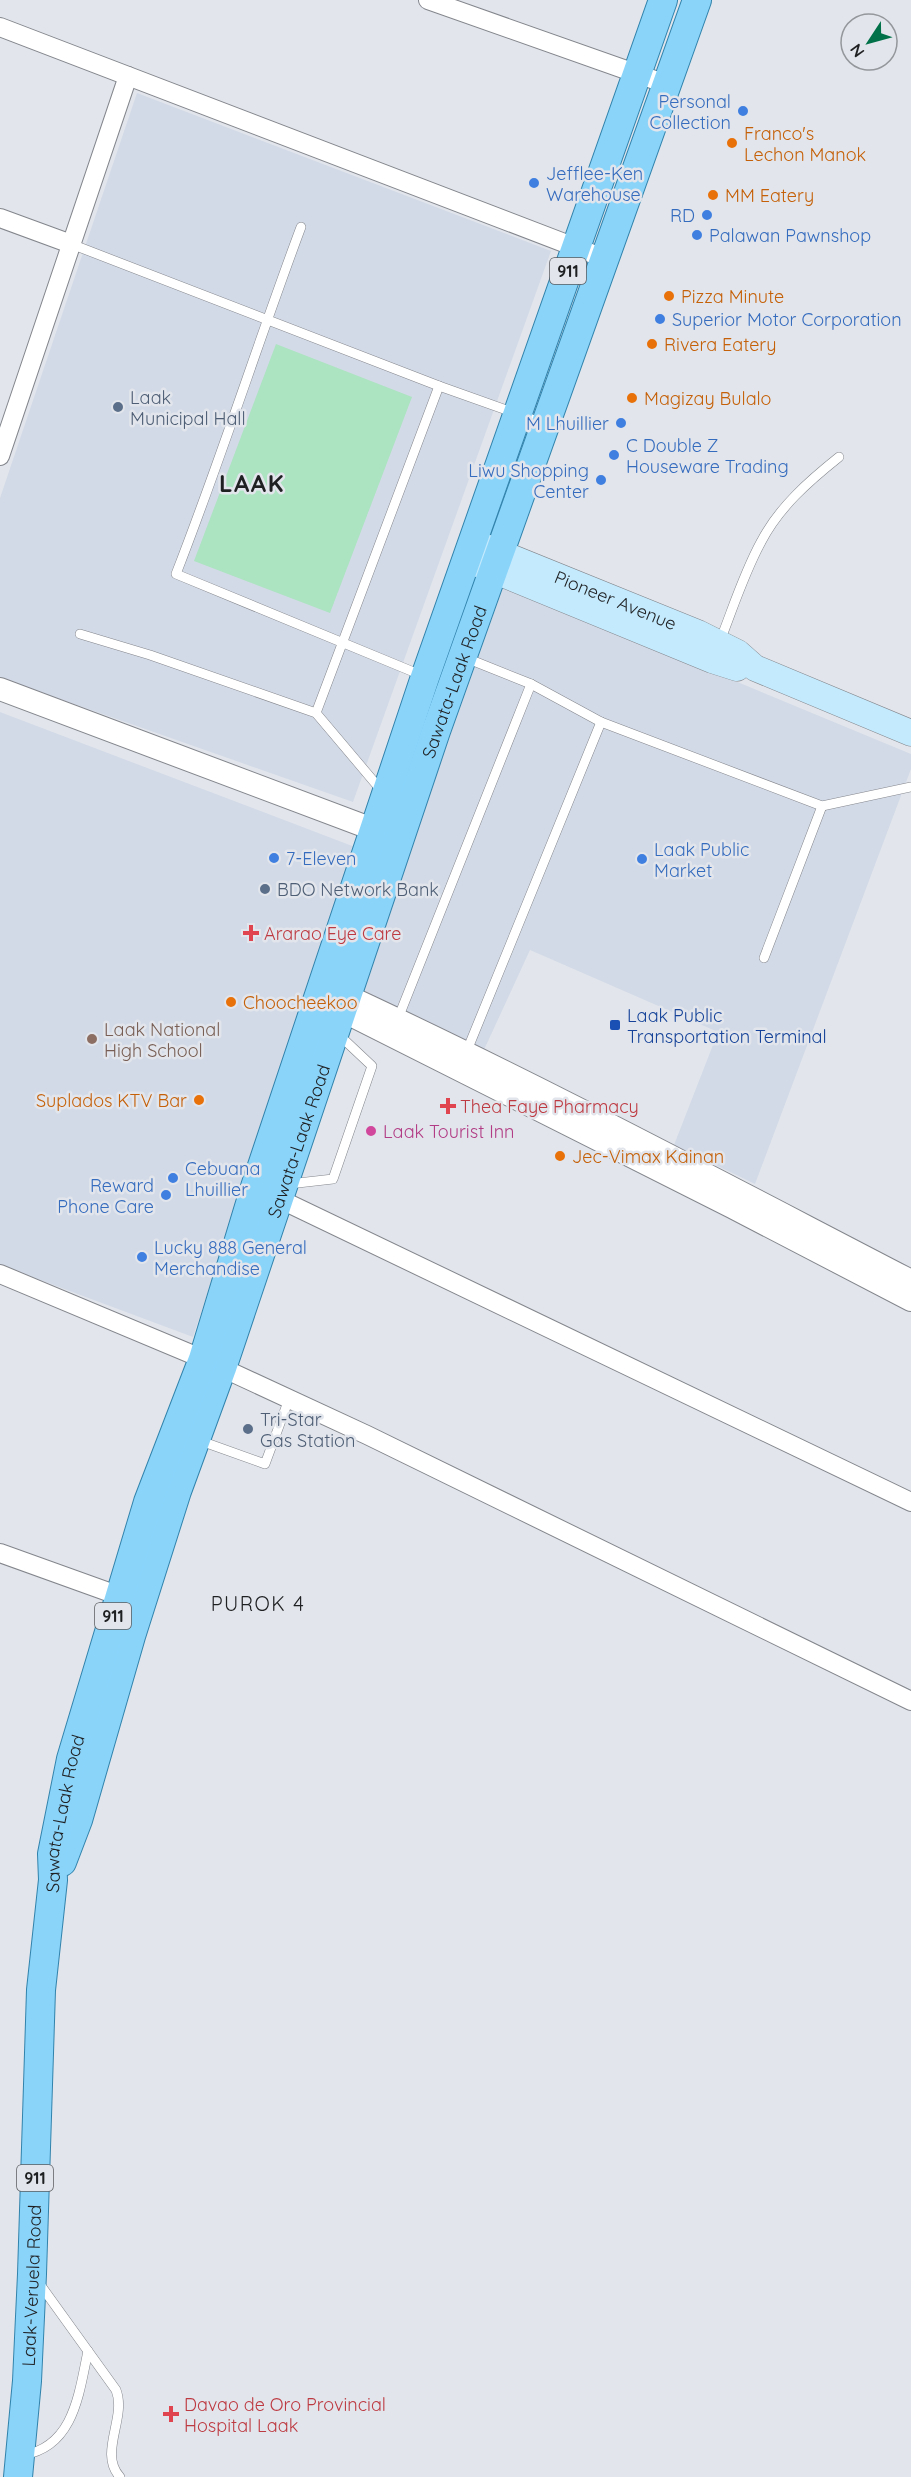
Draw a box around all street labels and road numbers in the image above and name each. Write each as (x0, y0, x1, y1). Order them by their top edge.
road number: 911 (550, 258, 586, 284)
street label: Pioneer Avenue (551, 565, 680, 635)
street label: Sawata-Laak Road (416, 602, 491, 761)
street label: Sawata-Laak Road (262, 1061, 335, 1221)
road number: 911 (95, 1603, 131, 1629)
street label: Sawata-Laak Road (40, 1732, 89, 1894)
road number: 911 (17, 2165, 53, 2191)
street label: Laak-Veruela Road (16, 2204, 46, 2367)

